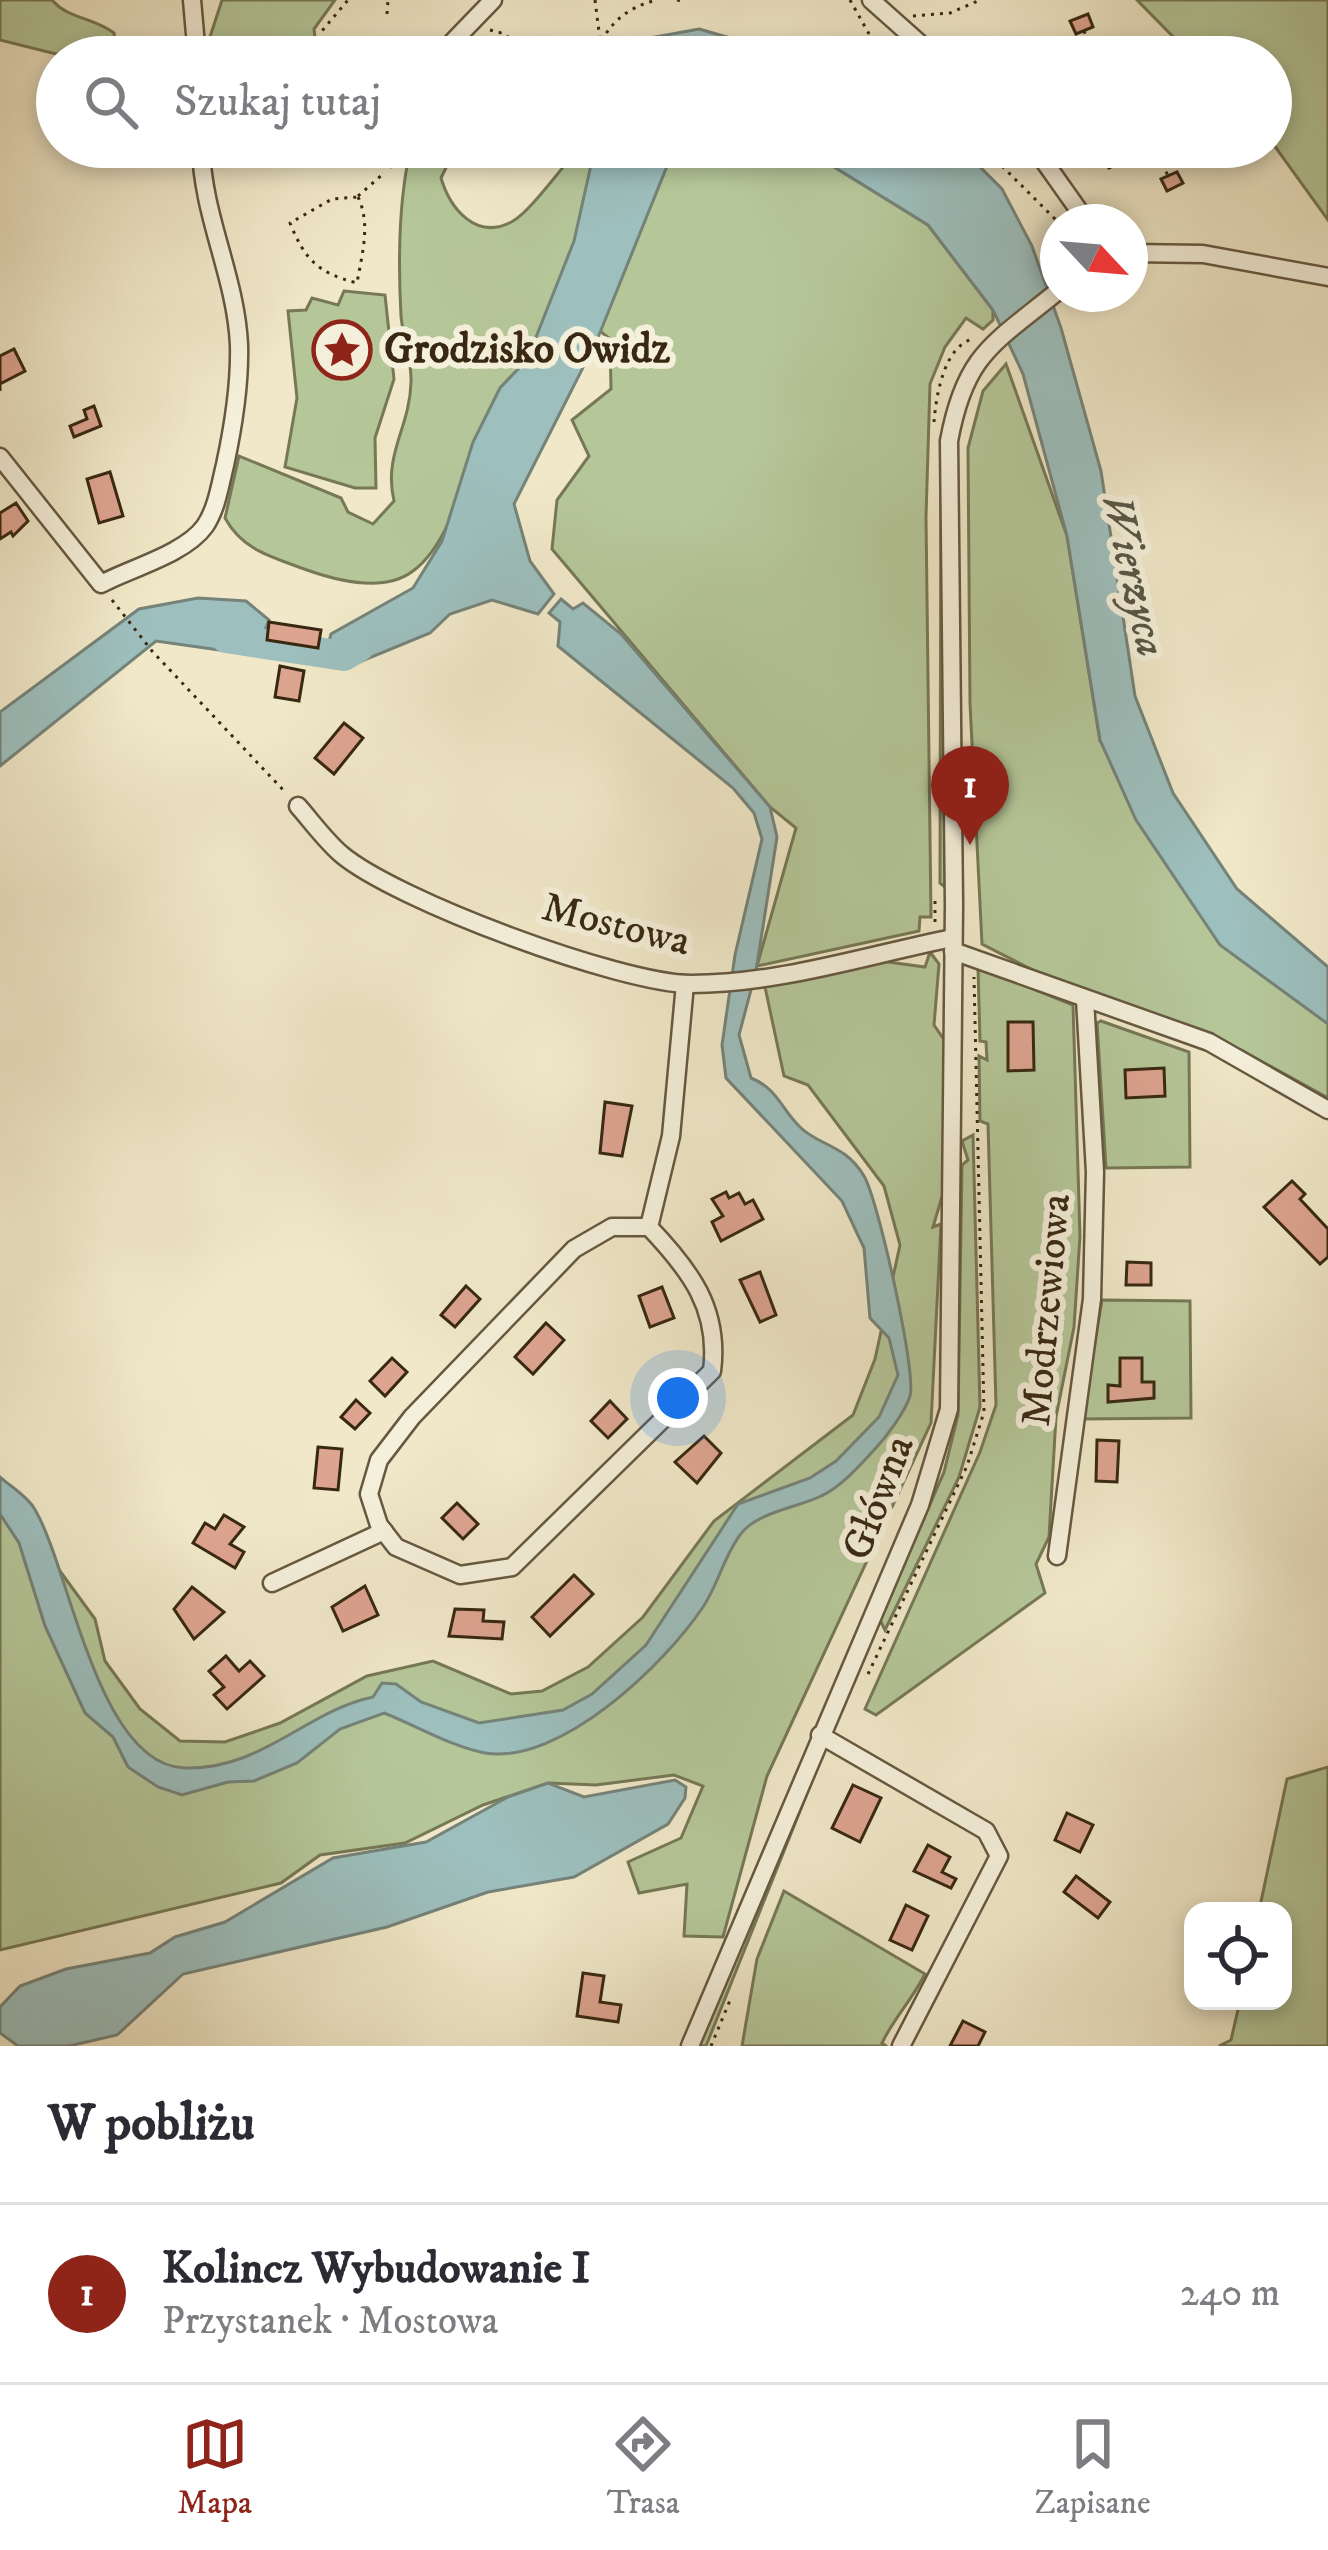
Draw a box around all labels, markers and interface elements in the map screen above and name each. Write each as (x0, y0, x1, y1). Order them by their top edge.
search box (36, 36, 1292, 168)
icon: search (78, 69, 144, 135)
text: Szukaj tutaj (174, 74, 381, 130)
north arrow (1040, 204, 1148, 312)
place icon: Grodzisko Owidz (311, 319, 373, 381)
place label: Grodzisko Owidz (384, 324, 671, 376)
water label: Wierzyca (1087, 488, 1179, 662)
pin: 1 (931, 746, 1009, 845)
street label: Mostowa (537, 882, 696, 968)
street label: Modrzewiowa (1011, 1192, 1083, 1428)
your location (648, 1368, 708, 1428)
street label: Główna (832, 1428, 926, 1567)
map controls (1184, 1902, 1292, 2010)
button: locate (1184, 1902, 1292, 2010)
text: W pobliżu (48, 2092, 255, 2156)
text: Kolincz Wybudowanie I (162, 2241, 590, 2297)
text: 1 (80, 2269, 94, 2318)
text: 240 m (1180, 2269, 1280, 2318)
text: Przystanek · Mostowa (162, 2297, 498, 2346)
tab: Mapa (177, 2411, 252, 2524)
tab: Trasa (607, 2411, 680, 2524)
tab: Zapisane (1034, 2411, 1151, 2524)

